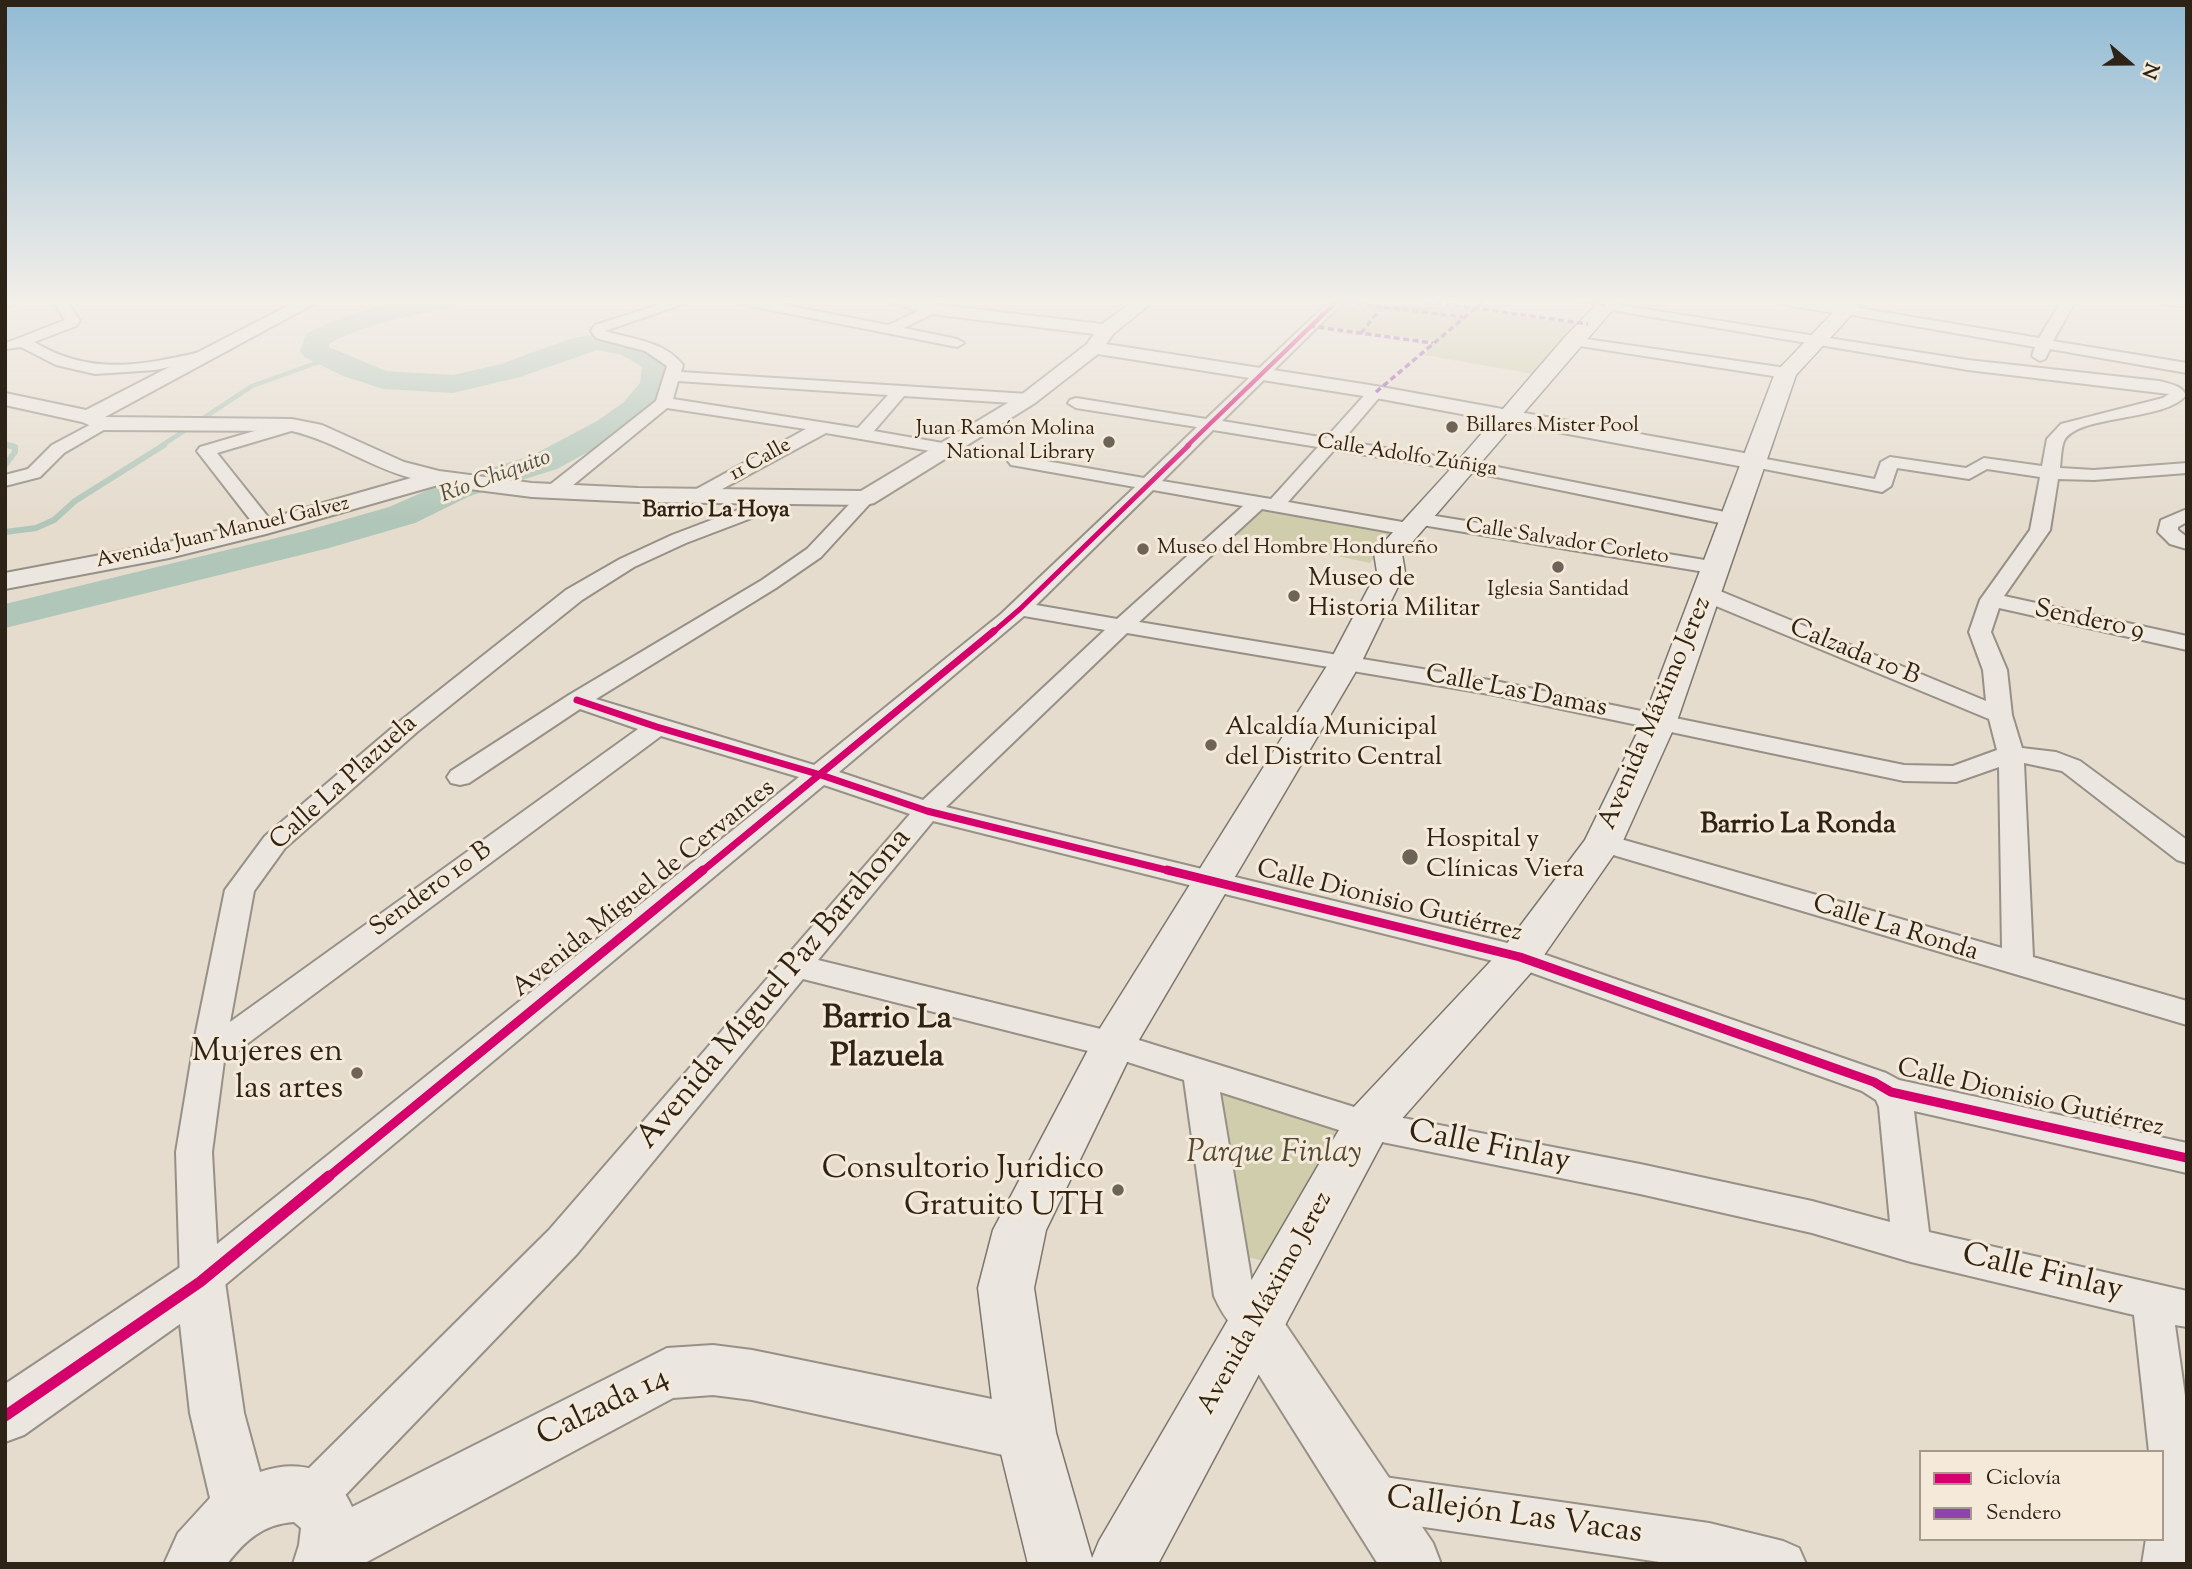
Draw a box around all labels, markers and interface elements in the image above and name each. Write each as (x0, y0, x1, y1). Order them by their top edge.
north arrow (2094, 28, 2164, 98)
text: N (2134, 59, 2164, 82)
place label: Billares Mister Pool (1466, 414, 1639, 440)
place label: Juan Ramón Molina National Library (916, 417, 1095, 467)
marker: Billares Mister Pool (1444, 419, 1460, 435)
street label: Calle Adolfo Zúñiga (1315, 430, 1499, 484)
street label: 11 Calle (726, 434, 796, 488)
marker: Juan Ramón Molina National Library (1101, 434, 1117, 450)
water label: Río Chiquito (437, 445, 555, 511)
street label: Avenida Juan Manuel Galvez (94, 493, 352, 575)
district label: Barrio La Hoya (642, 498, 790, 526)
street label: Calle Salvador Corleto (1464, 514, 1670, 572)
place label: Museo del Hombre Hondureño (1157, 536, 1438, 562)
marker: Museo del Hombre Hondureño (1135, 541, 1151, 557)
marker: Iglesia Santidad (1550, 559, 1566, 575)
place label: Museo de Historia Militar (1308, 565, 1480, 626)
place label: Iglesia Santidad (1487, 578, 1629, 604)
marker: Museo de Historia Militar (1286, 588, 1302, 604)
street label: Avenida Máximo Jerez (1594, 593, 1720, 835)
street label: Sendero 9 (2031, 595, 2147, 649)
street label: Calzada 10 B (1784, 614, 1924, 694)
street label: Calle Las Damas (1423, 660, 1609, 726)
street label: Calle La Plazuela (265, 710, 425, 858)
place label: Alcaldía Municipal del Distrito Central (1225, 714, 1442, 776)
marker: Alcaldía Municipal del Distrito Central (1203, 737, 1219, 753)
street label: Avenida Miguel de Cervantes (507, 774, 783, 1006)
district label: Barrio La Ronda (1700, 810, 1896, 844)
street label: Avenida Miguel Paz Barahona (630, 822, 922, 1158)
place label: Hospital y Clínicas Viera (1426, 826, 1584, 888)
street label: Sendero 10 B (365, 836, 499, 946)
marker: Hospital y Clínicas Viera (1400, 847, 1420, 867)
street label: Calle Dionisio Gutiérrez (1253, 855, 1525, 951)
street label: Calle La Ronda (1808, 890, 1982, 970)
district label: Barrio La Plazuela (822, 1001, 952, 1079)
place label: Mujeres en las artes (192, 1036, 343, 1111)
street label: Calle Dionisio Gutiérrez (1894, 1054, 2166, 1146)
marker: Mujeres en las artes (349, 1065, 365, 1081)
street label: Calle Finlay (1405, 1115, 1573, 1183)
park label: Parque Finlay (1186, 1137, 1362, 1175)
place label: Consultorio Juridico Gratuito UTH (822, 1153, 1104, 1228)
marker: Consultorio Juridico Gratuito UTH (1110, 1182, 1126, 1198)
street label: Avenida Máximo Jerez (1193, 1187, 1341, 1421)
street label: Calle Finlay (1958, 1238, 2126, 1312)
street label: Calzada 14 (532, 1361, 676, 1457)
legend (1919, 1450, 2164, 1541)
text: Ciclovía (1986, 1464, 2061, 1494)
street label: Callejón Las Vacas (1384, 1481, 1644, 1555)
text: Sendero (1986, 1499, 2061, 1529)

